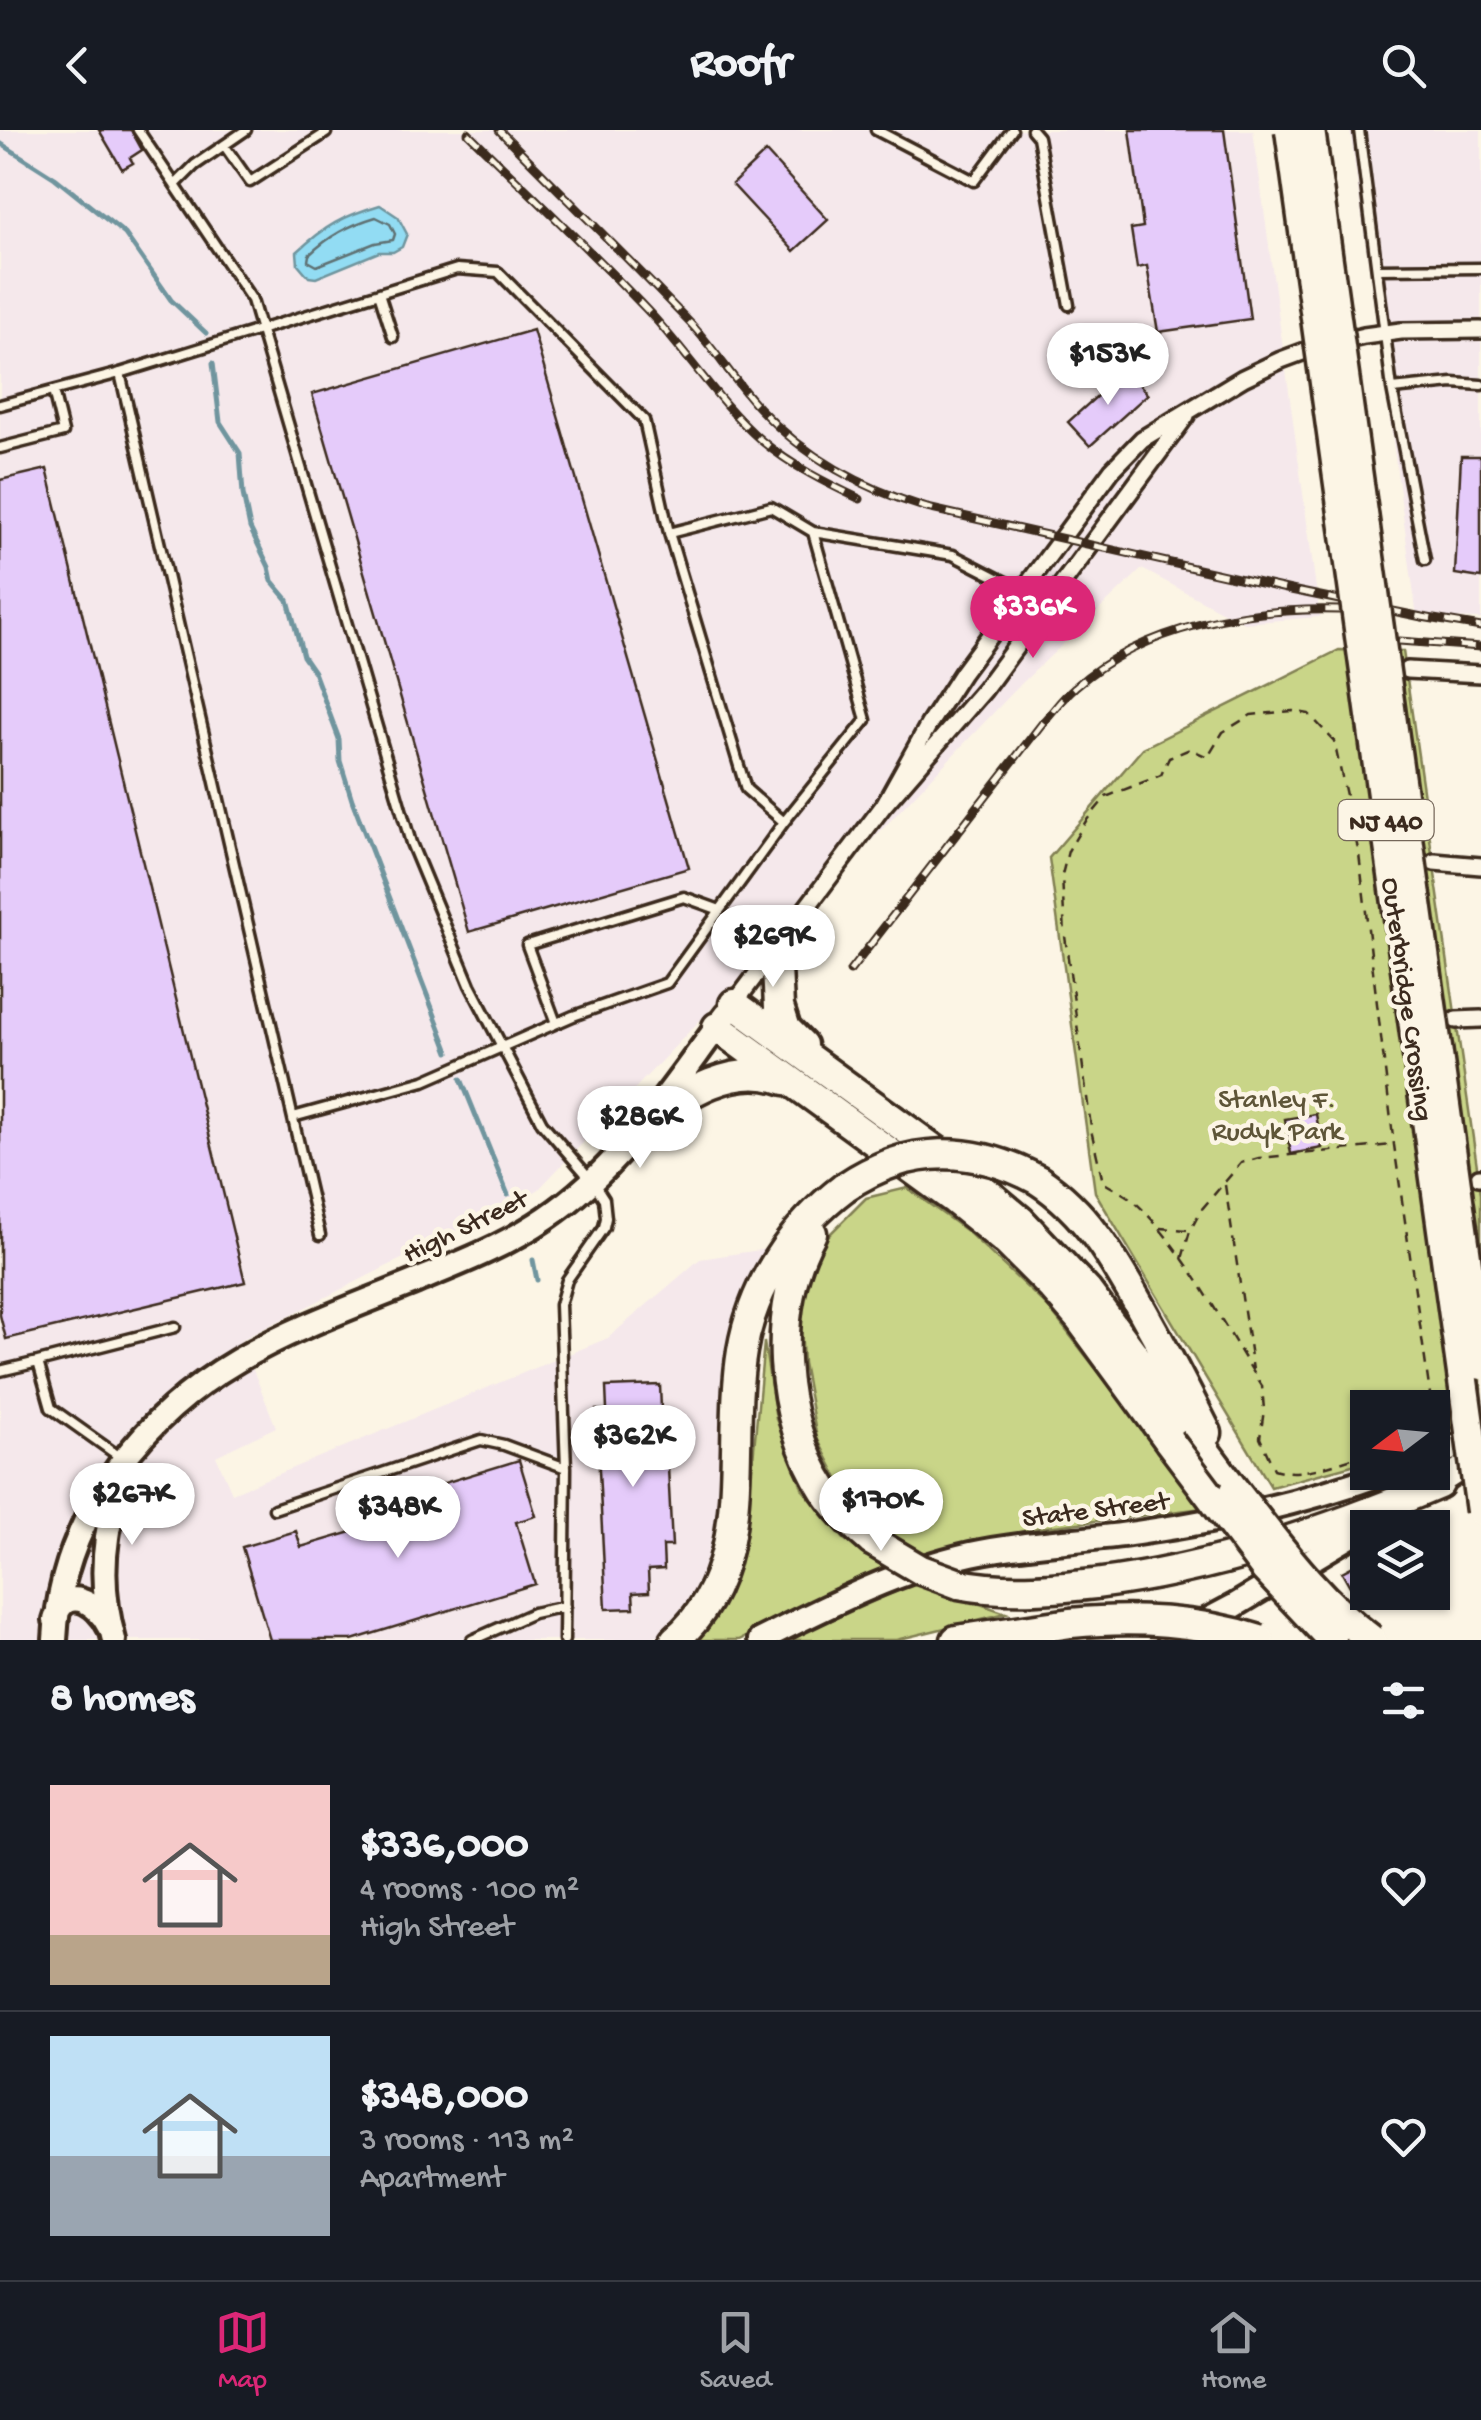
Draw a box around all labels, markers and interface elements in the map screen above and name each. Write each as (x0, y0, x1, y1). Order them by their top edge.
icon: back (50, 38, 105, 93)
icon: search (1376, 38, 1431, 93)
text: Roofr (691, 39, 791, 92)
pin: $153K (1038, 323, 1178, 408)
text: $153K (1069, 336, 1147, 374)
pin: $336K (963, 576, 1103, 661)
text: $336K (992, 589, 1074, 627)
road number: NJ 440 (1338, 800, 1434, 840)
street label: Outerbridge Crossing (1372, 876, 1439, 1123)
pin: $269K (703, 905, 843, 990)
text: $269K (733, 918, 813, 956)
park label: Stanley F. Rudyk Park (1212, 1085, 1345, 1150)
pin: $286K (570, 1086, 710, 1171)
text: $286K (599, 1099, 681, 1137)
street label: High Street (398, 1183, 536, 1272)
north arrow (1350, 1390, 1450, 1490)
map controls (1350, 1390, 1450, 1610)
pin: $362K (563, 1405, 703, 1490)
text: $362K (593, 1418, 673, 1456)
pin: $267K (62, 1463, 202, 1548)
pin: $170K (811, 1469, 951, 1554)
text: $267K (92, 1476, 172, 1514)
pin: $348K (328, 1476, 468, 1561)
text: $170K (841, 1482, 921, 1520)
street label: State Street (1021, 1486, 1173, 1537)
text: $348K (357, 1489, 439, 1527)
button: layers (1350, 1510, 1450, 1610)
icon: filters (1376, 1673, 1431, 1728)
text: 8 homes (50, 1676, 194, 1725)
text: $336,000 (360, 1823, 529, 1872)
icon: home (130, 1825, 250, 1945)
icon: heart (1376, 1858, 1431, 1913)
text: 4 rooms · 100 m² (360, 1872, 579, 1910)
text: High Street (360, 1910, 514, 1948)
text: $348,000 (360, 2074, 528, 2123)
icon: home (130, 2076, 250, 2196)
icon: heart (1376, 2109, 1431, 2164)
text: 3 rooms · 113 m² (360, 2123, 574, 2161)
text: Apartment (360, 2161, 504, 2199)
tab: Map (215, 2305, 270, 2398)
tab: Saved (700, 2305, 771, 2398)
tab: Home (1201, 2305, 1266, 2398)

